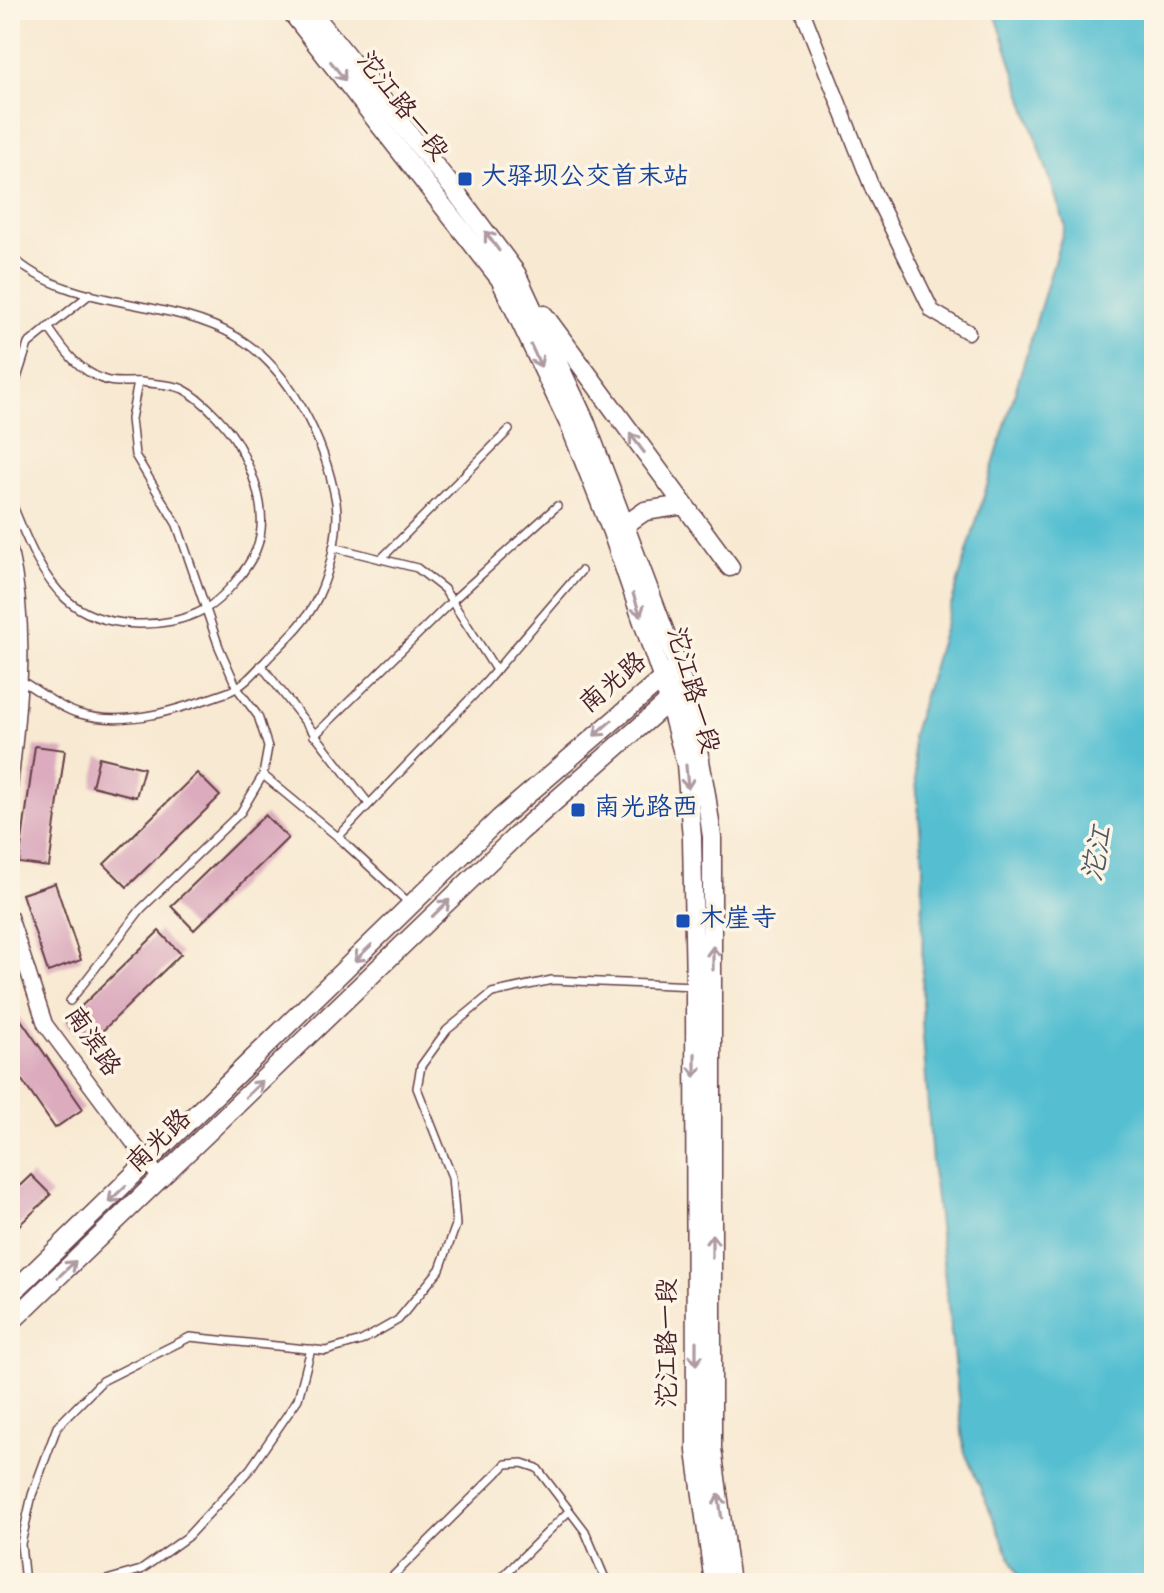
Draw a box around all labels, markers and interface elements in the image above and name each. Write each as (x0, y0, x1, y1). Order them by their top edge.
street label: 沱江路一段 (348, 46, 454, 169)
one-way arrow (330, 60, 347, 81)
place label: 大驿坝公交首末站 (481, 162, 689, 195)
marker: 大驿坝公交首末站 (456, 170, 474, 188)
one-way arrow (484, 231, 501, 252)
one-way arrow (529, 344, 544, 368)
one-way arrow (628, 433, 645, 454)
one-way arrow (631, 592, 645, 616)
street label: 沱江路一段 (657, 624, 725, 758)
street label: 南光路 (574, 647, 655, 722)
one-way arrow (594, 719, 614, 737)
one-way arrow (680, 764, 695, 790)
place label: 南光路西 (594, 793, 698, 826)
marker: 南光路西 (569, 801, 587, 819)
water label: 沱江 (1077, 821, 1122, 885)
one-way arrow (431, 899, 451, 918)
place label: 木崖寺 (699, 904, 777, 937)
marker: 木崖寺 (674, 912, 692, 930)
one-way arrow (353, 944, 373, 963)
one-way arrow (705, 945, 721, 972)
street label: 南滨路 (55, 1001, 126, 1084)
one-way arrow (687, 1051, 703, 1078)
one-way arrow (244, 1080, 264, 1099)
street label: 南光路 (121, 1103, 200, 1181)
one-way arrow (107, 1184, 127, 1203)
one-way arrow (704, 1233, 720, 1260)
one-way arrow (56, 1261, 76, 1279)
street label: 沱江路一段 (653, 1278, 686, 1408)
one-way arrow (688, 1339, 704, 1366)
one-way arrow (712, 1494, 727, 1519)

